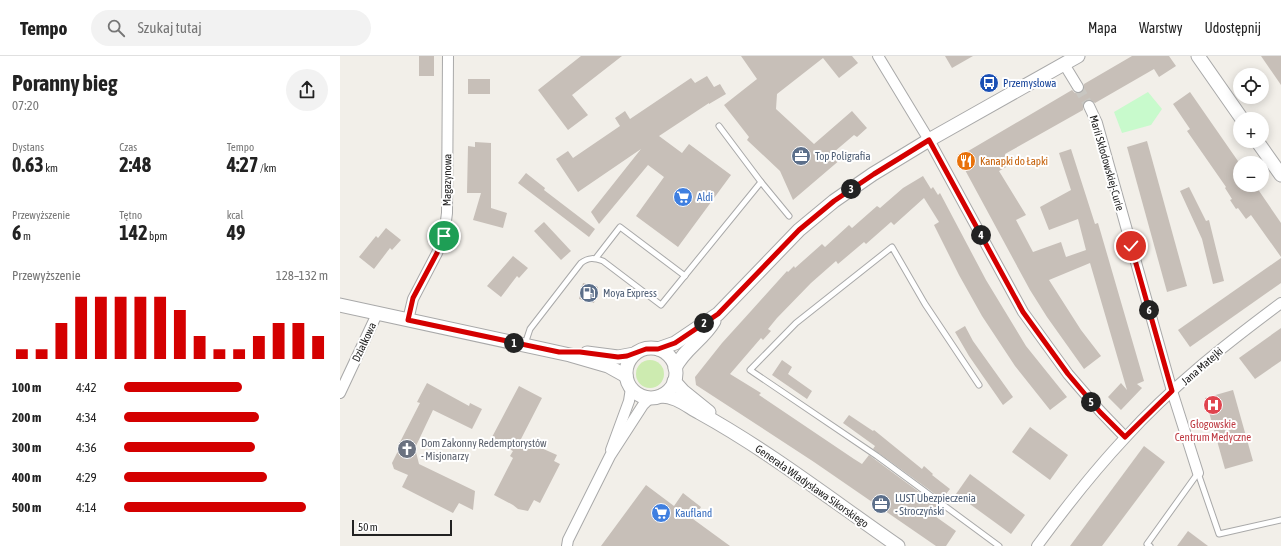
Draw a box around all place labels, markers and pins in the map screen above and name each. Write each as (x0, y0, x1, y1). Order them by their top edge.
bus stop icon: Przemysłowa (978, 72, 1000, 94)
place label: Przemysłowa (1003, 77, 1056, 89)
office icon: Top Poligrafia (790, 145, 812, 167)
place label: Top Poligrafia (815, 150, 871, 162)
restaurant icon: Kanapki do Łapki (955, 150, 977, 172)
place label: Kanapki do Łapki (980, 155, 1048, 167)
pin: 3 (841, 179, 861, 199)
supermarket icon: Aldi (672, 186, 694, 208)
place label: Aldi (697, 191, 713, 203)
pin (427, 219, 461, 253)
pin: 4 (971, 225, 991, 245)
pin (1114, 229, 1148, 263)
fuel station icon: Moya Express (578, 282, 600, 304)
place label: Moya Express (603, 287, 657, 299)
pin: 6 (1139, 300, 1159, 320)
pin: 2 (694, 313, 714, 333)
pin: 1 (504, 333, 524, 353)
pin: 5 (1081, 392, 1101, 412)
hospital icon: Głogowskie Centrum Medyczne (1202, 394, 1224, 416)
place label: Głogowskie Centrum Medyczne (1175, 418, 1251, 443)
place label: Dom Zakonny Redemptorystów - Misjonarzy (421, 437, 547, 462)
church icon: Dom Zakonny Redemptorystów - Misjonarzy (396, 438, 418, 460)
place label: LUST Ubezpieczenia - Stroczyński (895, 492, 976, 517)
office icon: LUST Ubezpieczenia - Stroczyński (870, 493, 892, 515)
supermarket icon: Kaufland (650, 502, 672, 524)
place label: Kaufland (675, 507, 712, 519)

